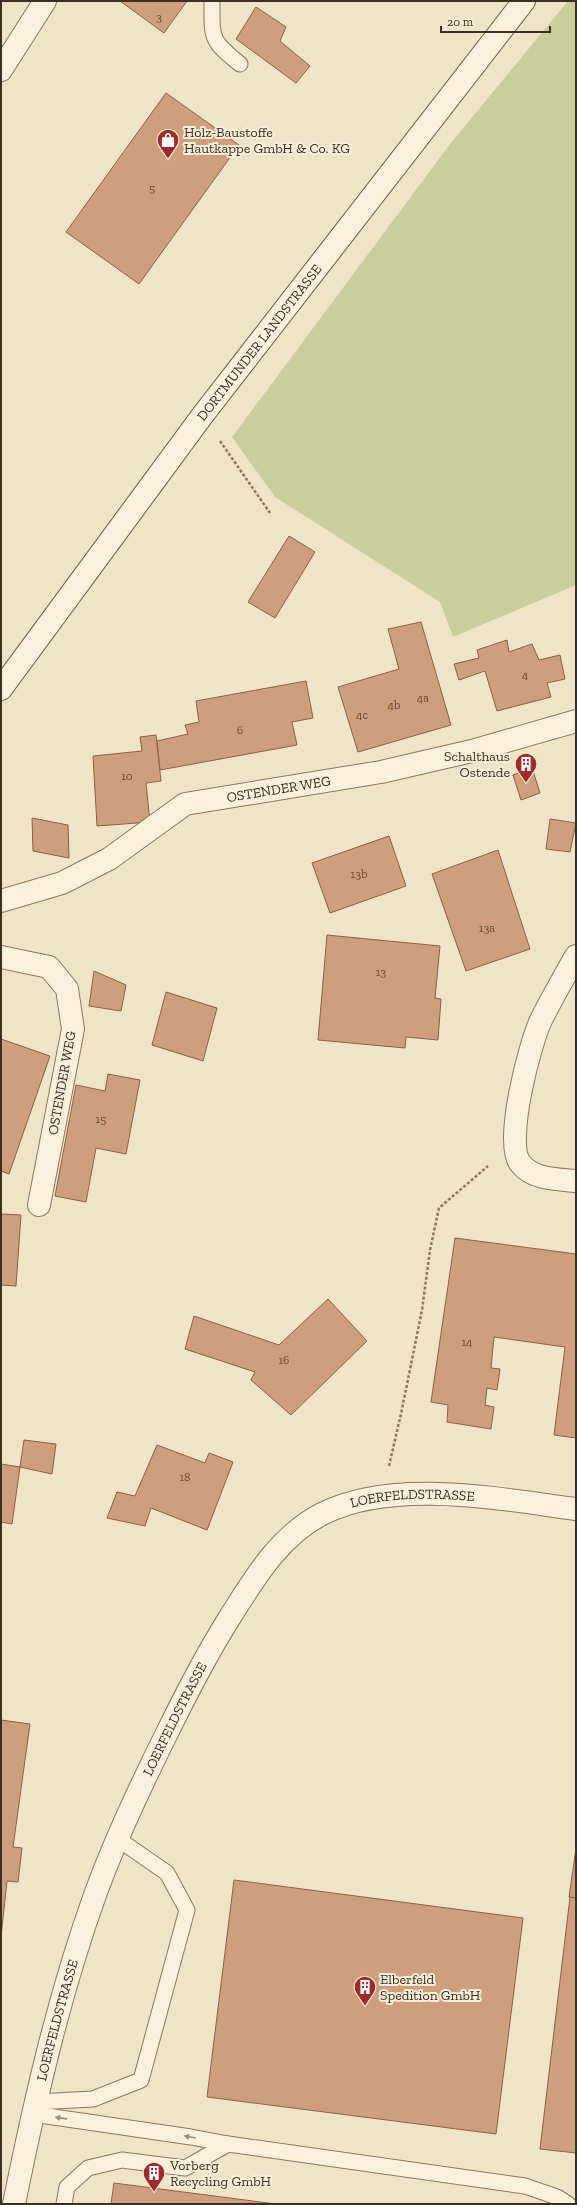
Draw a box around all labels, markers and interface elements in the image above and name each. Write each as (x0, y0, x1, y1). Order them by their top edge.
scale bar (441, 8, 550, 34)
house number: 3 (156, 10, 162, 24)
text: 20 m (447, 15, 474, 29)
place label: Holz-Baustoffe Hautkappe GmbH & Co. KG (184, 124, 350, 157)
shop icon: Holz-Baustoffe Hautkappe GmbH & Co. KG (155, 127, 181, 160)
house number: 5 (149, 181, 155, 195)
street label: DORTMUNDER LANDSTRASSE (193, 261, 325, 424)
house number: 4 (522, 668, 529, 682)
house number: 4a (417, 691, 429, 705)
house number: 4b (388, 698, 400, 712)
house number: 4c (356, 708, 368, 722)
house number: 6 (237, 723, 243, 737)
place label: Schalthaus Ostende (444, 748, 510, 781)
building icon: Schalthaus Ostende (513, 751, 539, 784)
house number: 10 (121, 769, 133, 783)
street label: OSTENDER WEG (225, 772, 332, 806)
house number: 13b (351, 867, 367, 881)
house number: 13a (479, 921, 495, 935)
house number: 13 (376, 965, 386, 979)
street label: OSTENDER WEG (44, 1029, 80, 1136)
house number: 15 (96, 1112, 106, 1126)
house number: 14 (461, 1335, 473, 1349)
house number: 16 (279, 1353, 290, 1367)
house number: 18 (179, 1470, 191, 1484)
street label: LOERFELDSTRASSE (348, 1485, 475, 1511)
street label: LOERFELDSTRASSE (139, 1659, 210, 1779)
street label: LOERFELDSTRASSE (33, 1957, 82, 2082)
place label: Elberfeld Spedition GmbH (380, 1971, 480, 2004)
building icon: Elberfeld Spedition GmbH (352, 1974, 378, 2007)
one-way arrow (55, 2115, 67, 2121)
one-way arrow (183, 2134, 196, 2140)
place label: Vorberg Recycling GmbH (169, 2157, 271, 2190)
building icon: Vorberg Recycling GmbH (141, 2160, 167, 2193)

